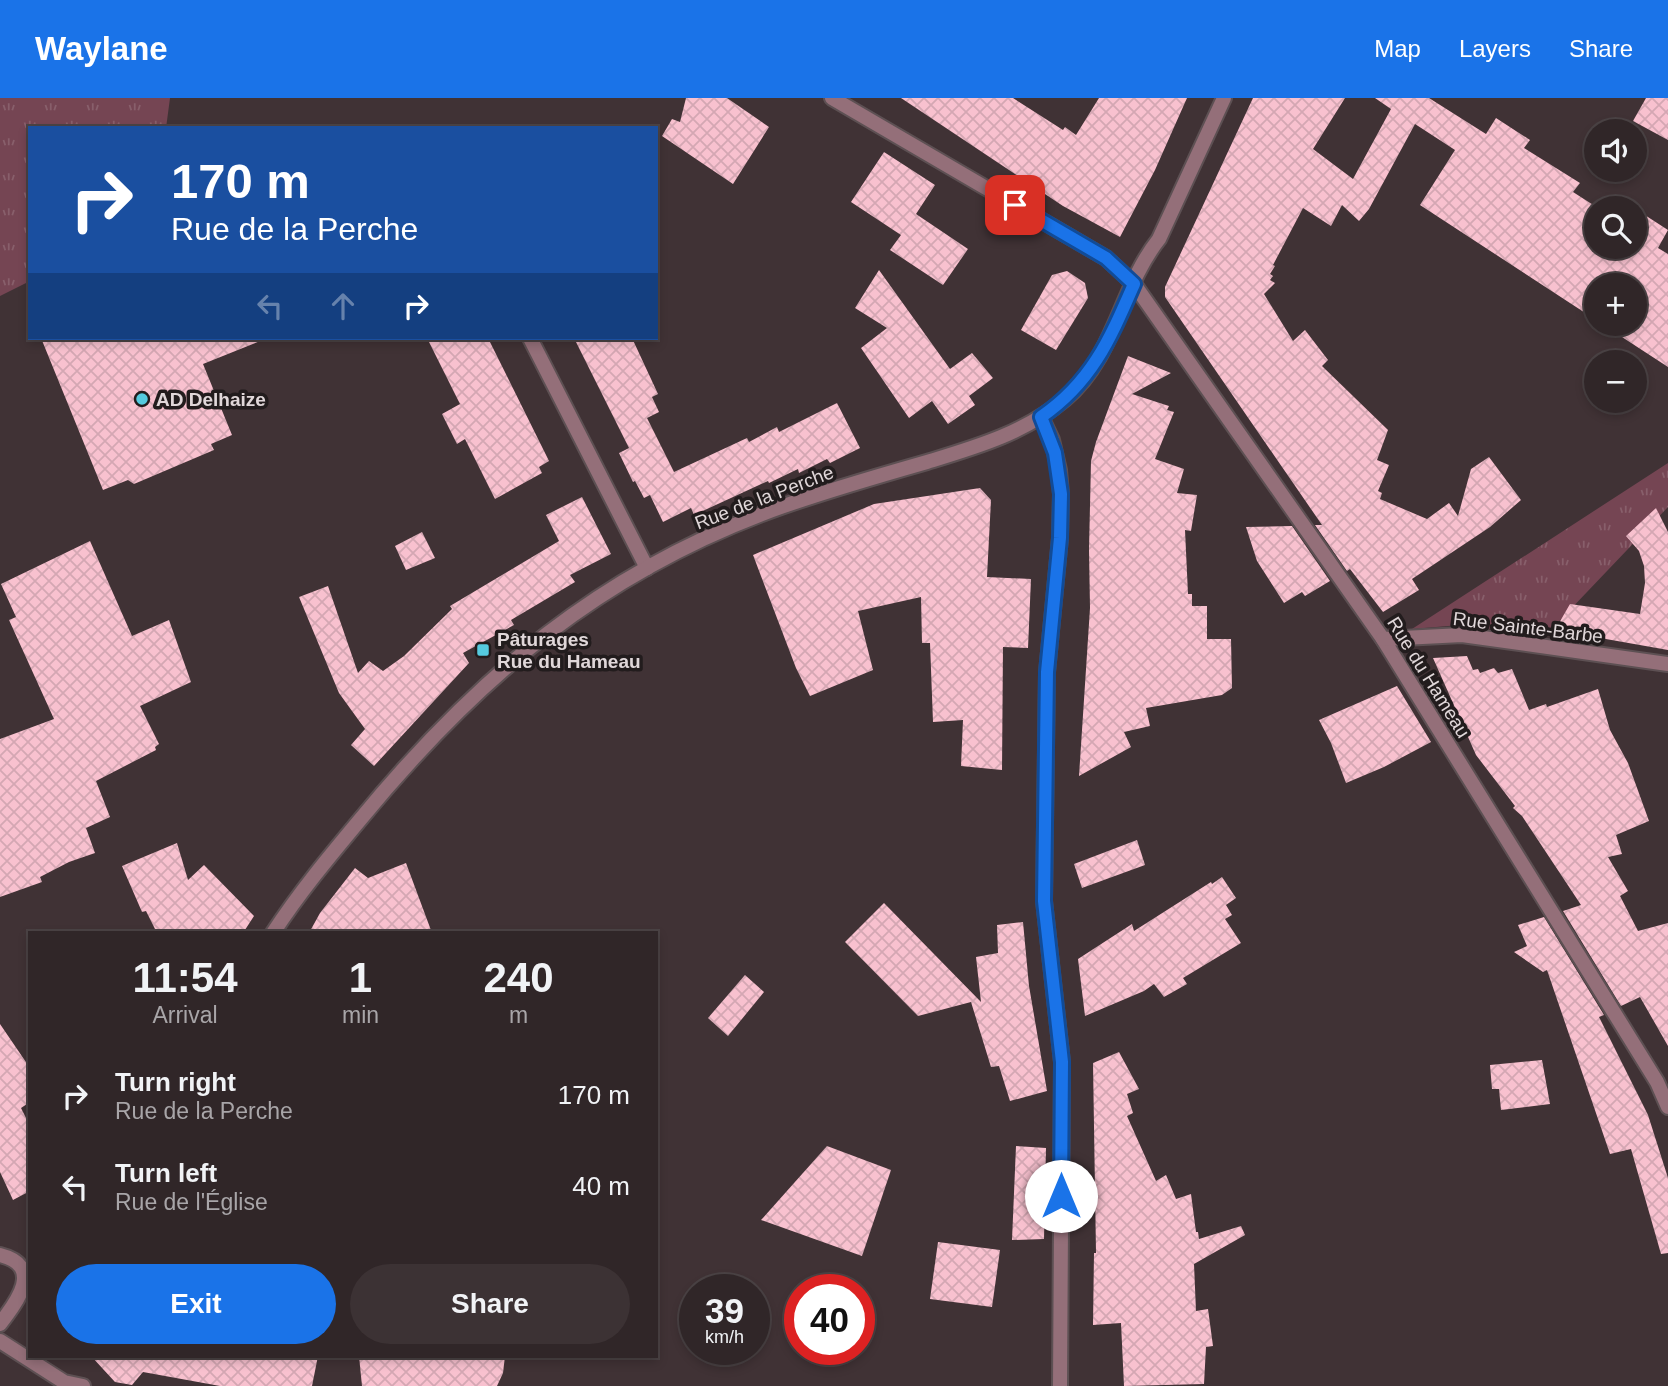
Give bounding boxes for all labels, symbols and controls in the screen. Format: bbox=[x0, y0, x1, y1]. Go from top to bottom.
text: Waylane bbox=[35, 30, 168, 67]
text: Map bbox=[1374, 35, 1421, 62]
text: Layers bbox=[1459, 35, 1531, 62]
text: Share bbox=[1569, 35, 1633, 62]
map controls bbox=[1584, 119, 1647, 413]
button: sound bbox=[1584, 119, 1647, 182]
icon: right bbox=[56, 154, 147, 245]
text: 170 m bbox=[171, 154, 310, 208]
pin bbox=[985, 175, 1045, 235]
icon: arrive bbox=[996, 186, 1034, 224]
button: search bbox=[1584, 196, 1647, 259]
text: Rue de la Perche bbox=[171, 211, 418, 247]
button: + bbox=[1584, 273, 1647, 336]
icon: left bbox=[251, 287, 289, 325]
icon: ahead bbox=[324, 287, 362, 325]
icon: right bbox=[397, 287, 435, 325]
button: − bbox=[1584, 350, 1647, 413]
place label: AD Delhaize bbox=[156, 389, 266, 410]
marker: AD Delhaize bbox=[134, 391, 150, 407]
street label: Rue de la Perche bbox=[692, 461, 836, 534]
street label: Rue Sainte-Barbe bbox=[1452, 608, 1604, 647]
street label: Rue du Hameau bbox=[1383, 613, 1474, 742]
place label: Pâturages Rue du Hameau bbox=[497, 629, 641, 672]
marker: Pâturages Rue du Hameau bbox=[475, 642, 491, 658]
text: 11:54 bbox=[132, 954, 238, 1001]
text: 1 bbox=[349, 954, 372, 1001]
text: 240 bbox=[483, 954, 554, 1001]
text: Arrival bbox=[152, 1002, 218, 1028]
text: min bbox=[342, 1002, 379, 1028]
text: m bbox=[509, 1002, 528, 1028]
text: Turn right bbox=[115, 1067, 236, 1097]
icon: right bbox=[56, 1077, 94, 1115]
text: 170 m bbox=[558, 1080, 630, 1110]
text: Rue de la Perche bbox=[115, 1098, 293, 1124]
text: Turn left bbox=[115, 1158, 217, 1188]
position arrow bbox=[1024, 1159, 1098, 1233]
icon: left bbox=[56, 1168, 94, 1206]
text: 40 m bbox=[572, 1171, 630, 1201]
text: Rue de l'Église bbox=[115, 1189, 268, 1215]
button: Exit bbox=[56, 1264, 336, 1344]
button: Share bbox=[350, 1264, 630, 1344]
speed limit sign: 40 bbox=[784, 1274, 875, 1365]
text: 39 bbox=[705, 1291, 744, 1330]
text: km/h bbox=[705, 1327, 744, 1347]

